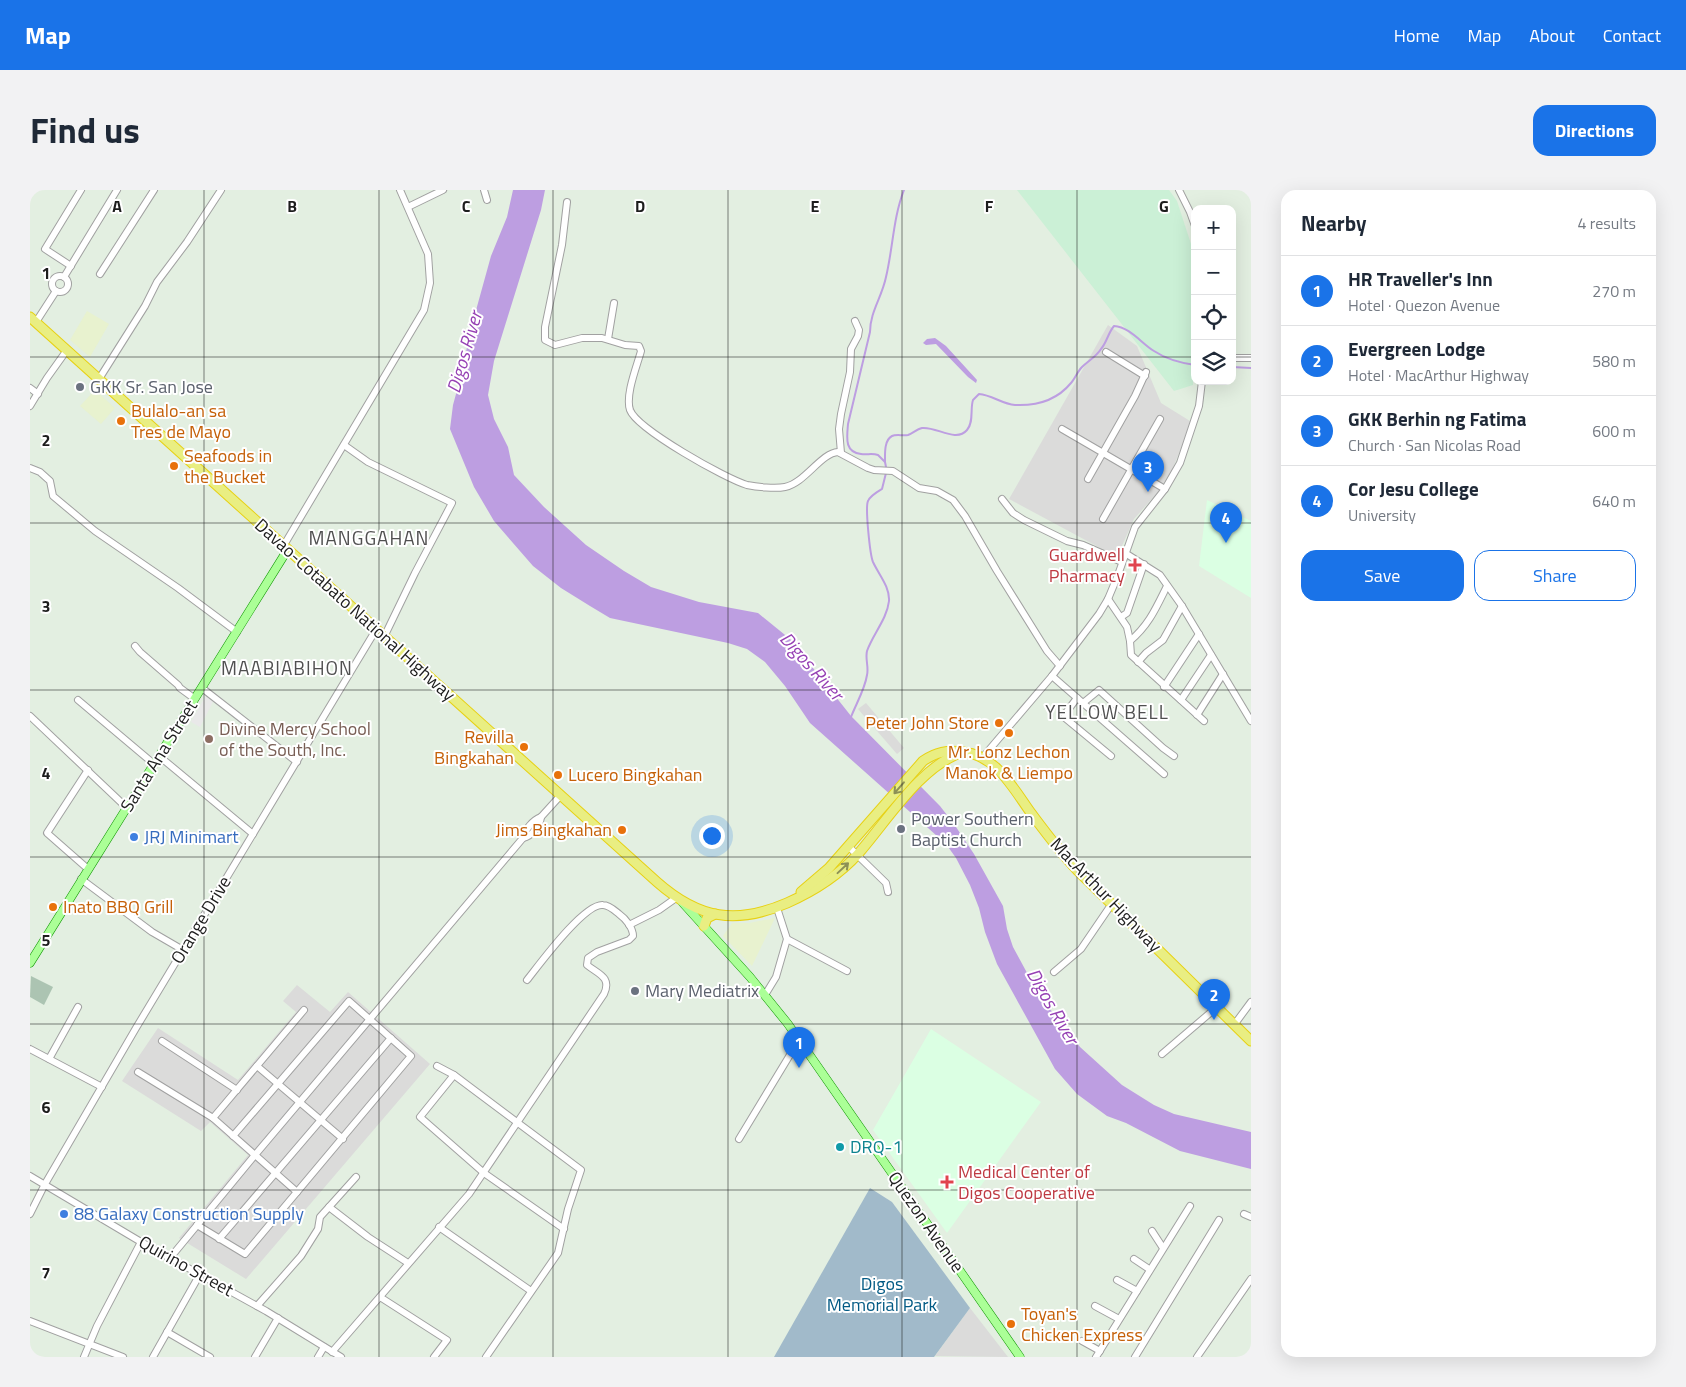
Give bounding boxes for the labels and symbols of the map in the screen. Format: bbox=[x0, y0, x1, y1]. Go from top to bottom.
text: A bbox=[112, 194, 122, 218]
text: B bbox=[287, 194, 297, 218]
text: C bbox=[462, 194, 471, 218]
text: D bbox=[635, 194, 645, 218]
text: E bbox=[811, 194, 820, 218]
text: F bbox=[985, 194, 994, 218]
text: G bbox=[1159, 194, 1169, 218]
text: 1 bbox=[42, 261, 50, 285]
water label: Digos River bbox=[438, 306, 490, 396]
place label: GKK Sr. San Jose bbox=[90, 373, 213, 400]
marker: GKK Sr. San Jose bbox=[74, 381, 86, 393]
place label: Bulalo-an sa Tres de Mayo bbox=[131, 397, 231, 445]
marker: Bulalo-an sa Tres de Mayo bbox=[115, 415, 127, 427]
text: 2 bbox=[42, 428, 50, 452]
place label: Seafoods in the Bucket bbox=[184, 442, 272, 490]
pin: 3 bbox=[1132, 451, 1164, 492]
marker: Seafoods in the Bucket bbox=[168, 460, 180, 472]
pin: 4 bbox=[1210, 502, 1242, 543]
street label: Davao-Cotabato National Highway bbox=[249, 512, 462, 708]
district label: MANGGAHAN bbox=[309, 523, 429, 552]
place label: Guardwell Pharmacy bbox=[1049, 541, 1125, 589]
marker: Guardwell Pharmacy bbox=[1129, 559, 1141, 571]
text: 3 bbox=[42, 594, 50, 618]
water label: Digos River bbox=[774, 625, 853, 708]
district label: MAABIABIHON bbox=[221, 653, 353, 682]
street label: Santa Ana Street bbox=[113, 694, 204, 817]
district label: YELLOW BELL bbox=[1045, 697, 1169, 726]
place label: Peter John Store bbox=[865, 709, 989, 736]
place label: Divine Mercy School of the South, Inc. bbox=[219, 715, 371, 763]
marker: Peter John Store bbox=[993, 717, 1005, 729]
place label: Revilla Bingkahan bbox=[434, 723, 514, 771]
marker: Mr. Lonz Lechon Manok & Liempo bbox=[1003, 727, 1015, 739]
marker: Divine Mercy School of the South, Inc. bbox=[203, 733, 215, 745]
place label: Mr. Lonz Lechon Manok & Liempo bbox=[945, 738, 1073, 786]
marker: Revilla Bingkahan bbox=[518, 741, 530, 753]
text: 4 bbox=[42, 761, 51, 785]
place label: Lucero Bingkahan bbox=[568, 761, 702, 788]
marker: Lucero Bingkahan bbox=[552, 769, 564, 781]
one-way arrow bbox=[893, 781, 904, 794]
place label: Power Southern Baptist Church bbox=[911, 805, 1034, 853]
place label: Jims Bingkahan bbox=[496, 816, 612, 843]
place label: JRJ Minimart bbox=[144, 823, 239, 850]
your location bbox=[699, 823, 725, 849]
marker: Power Southern Baptist Church bbox=[895, 823, 907, 835]
marker: Jims Bingkahan bbox=[616, 824, 628, 836]
marker: JRJ Minimart bbox=[128, 831, 140, 843]
street label: MacArthur Highway bbox=[1044, 831, 1169, 959]
one-way arrow bbox=[837, 862, 850, 874]
street label: Orange Drive bbox=[164, 871, 238, 969]
place label: Inato BBQ Grill bbox=[63, 893, 173, 920]
marker: Inato BBQ Grill bbox=[47, 901, 59, 913]
text: 5 bbox=[42, 928, 51, 952]
water label: Digos River bbox=[1020, 962, 1088, 1051]
place label: Mary Mediatrix bbox=[645, 977, 759, 1004]
pin: 2 bbox=[1198, 979, 1230, 1020]
marker: Mary Mediatrix bbox=[629, 985, 641, 997]
pin: 1 bbox=[783, 1027, 815, 1068]
text: 6 bbox=[42, 1095, 51, 1119]
place label: DRQ-1 bbox=[850, 1133, 903, 1160]
marker: DRQ-1 bbox=[834, 1141, 846, 1153]
place label: Medical Center of Digos Cooperative bbox=[958, 1158, 1095, 1206]
street label: Quezon Avenue bbox=[881, 1166, 971, 1278]
marker: Medical Center of Digos Cooperative bbox=[940, 1175, 954, 1189]
place label: 88 Galaxy Construction Supply bbox=[74, 1200, 304, 1227]
marker: 88 Galaxy Construction Supply bbox=[58, 1208, 70, 1220]
street label: Quirino Street bbox=[134, 1228, 239, 1303]
text: 7 bbox=[42, 1261, 50, 1285]
park label: Digos Memorial Park bbox=[827, 1270, 938, 1318]
place label: Toyan's Chicken Express bbox=[1021, 1300, 1143, 1348]
marker: Toyan's Chicken Express bbox=[1005, 1318, 1017, 1330]

